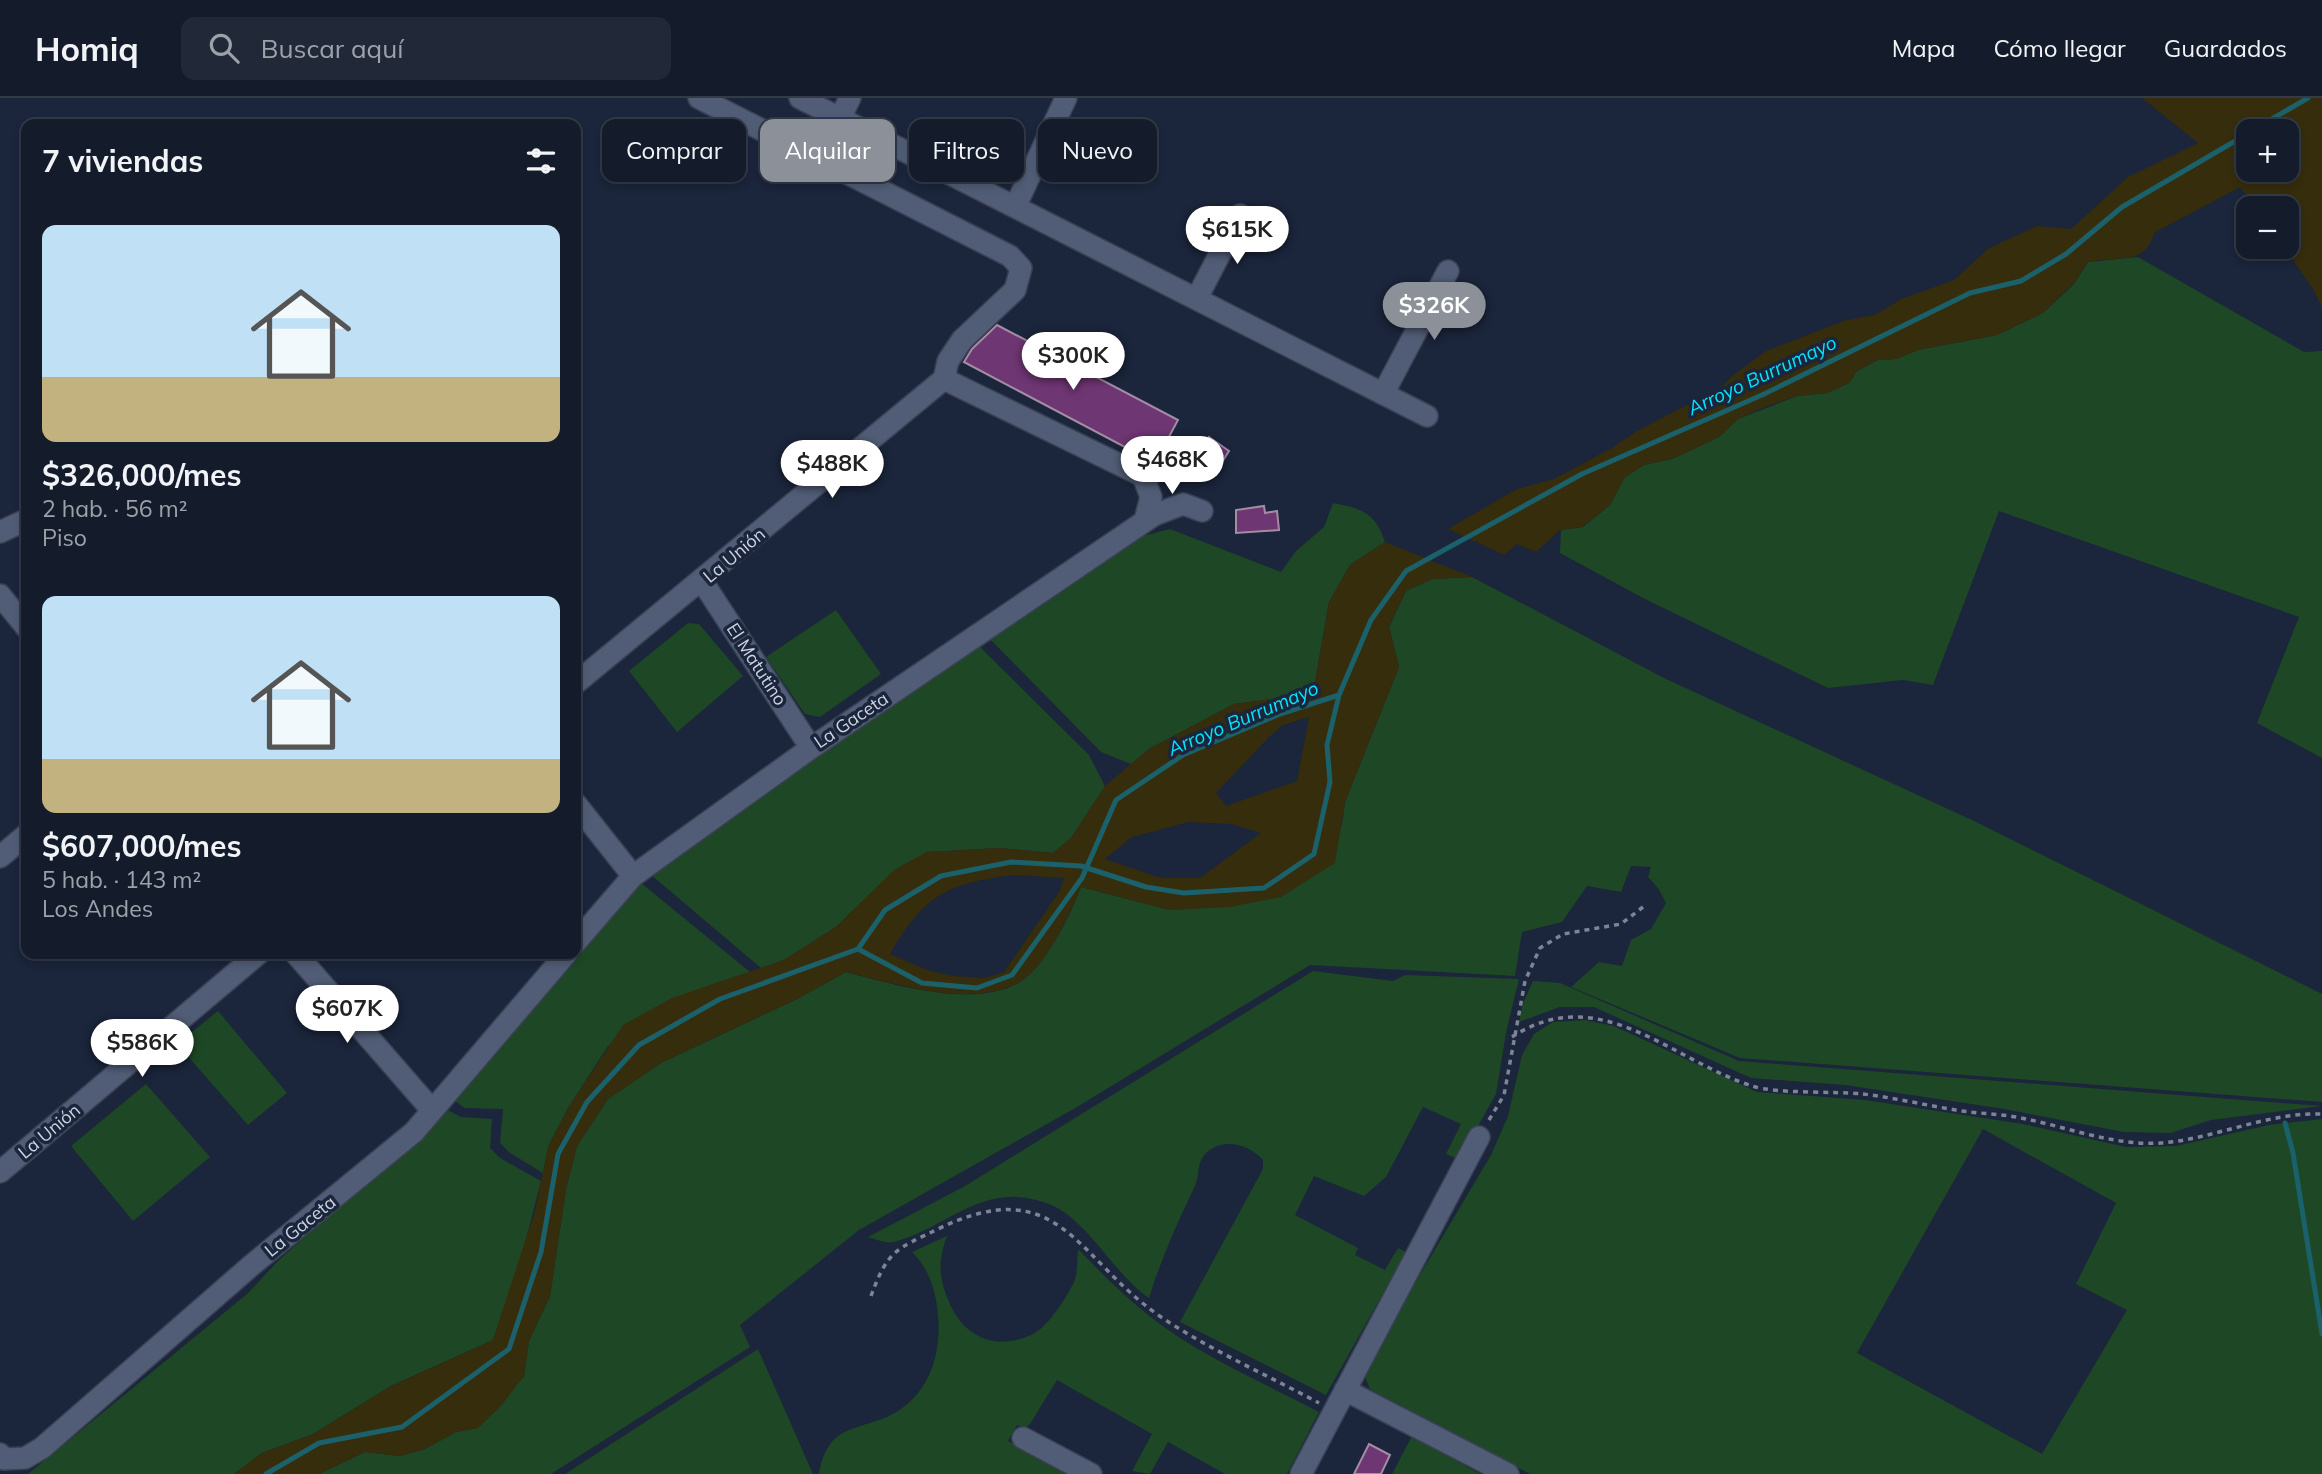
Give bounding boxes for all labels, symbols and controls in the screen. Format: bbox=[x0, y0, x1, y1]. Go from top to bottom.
search box bbox=[181, 17, 671, 80]
text: Homiq bbox=[35, 28, 139, 69]
icon: search bbox=[205, 29, 243, 67]
text: Buscar aquí bbox=[261, 32, 403, 65]
text: Mapa bbox=[1892, 33, 1955, 63]
text: Cómo llegar bbox=[1993, 33, 2126, 63]
text: Guardados bbox=[2164, 33, 2287, 63]
chip: Comprar bbox=[602, 119, 746, 182]
chip: Alquilar bbox=[760, 119, 895, 182]
chip: Filtros bbox=[909, 119, 1024, 182]
chip: Nuevo bbox=[1038, 119, 1157, 182]
map controls bbox=[2236, 119, 2299, 259]
button: + bbox=[2236, 119, 2299, 182]
text: 7 viviendas bbox=[42, 142, 203, 180]
icon: filters bbox=[522, 142, 560, 180]
button: − bbox=[2236, 196, 2299, 259]
pin: $615K bbox=[1188, 206, 1286, 266]
text: $615K bbox=[1202, 214, 1272, 243]
icon: home bbox=[238, 271, 364, 397]
pin: $326K bbox=[1385, 282, 1483, 342]
text: $326K bbox=[1399, 290, 1469, 319]
water label: Arroyo Burrumayo bbox=[1683, 330, 1840, 420]
pin: $300K bbox=[1024, 332, 1122, 392]
text: $300K bbox=[1038, 340, 1108, 369]
pin: $468K bbox=[1123, 436, 1221, 496]
pin: $488K bbox=[783, 440, 881, 500]
text: $468K bbox=[1137, 444, 1207, 473]
text: $488K bbox=[797, 448, 867, 477]
text: $326,000/mes bbox=[42, 456, 242, 494]
text: 2 hab. · 56 m² bbox=[42, 494, 187, 523]
street label: La Unión bbox=[698, 522, 770, 588]
text: Piso bbox=[42, 523, 87, 552]
street label: El Matutino bbox=[722, 618, 792, 710]
icon: home bbox=[238, 642, 364, 768]
water label: Arroyo Burrumayo bbox=[1163, 675, 1322, 761]
street label: La Gaceta bbox=[809, 687, 893, 753]
text: $607,000/mes bbox=[42, 827, 242, 865]
text: 5 hab. · 143 m² bbox=[42, 865, 201, 894]
text: Los Andes bbox=[42, 894, 153, 923]
pin: $607K bbox=[298, 986, 396, 1045]
text: $607K bbox=[312, 993, 382, 1022]
pin: $586K bbox=[93, 1020, 191, 1079]
text: $586K bbox=[107, 1027, 177, 1056]
street label: La Unión bbox=[13, 1098, 85, 1164]
street label: La Gaceta bbox=[260, 1190, 340, 1262]

